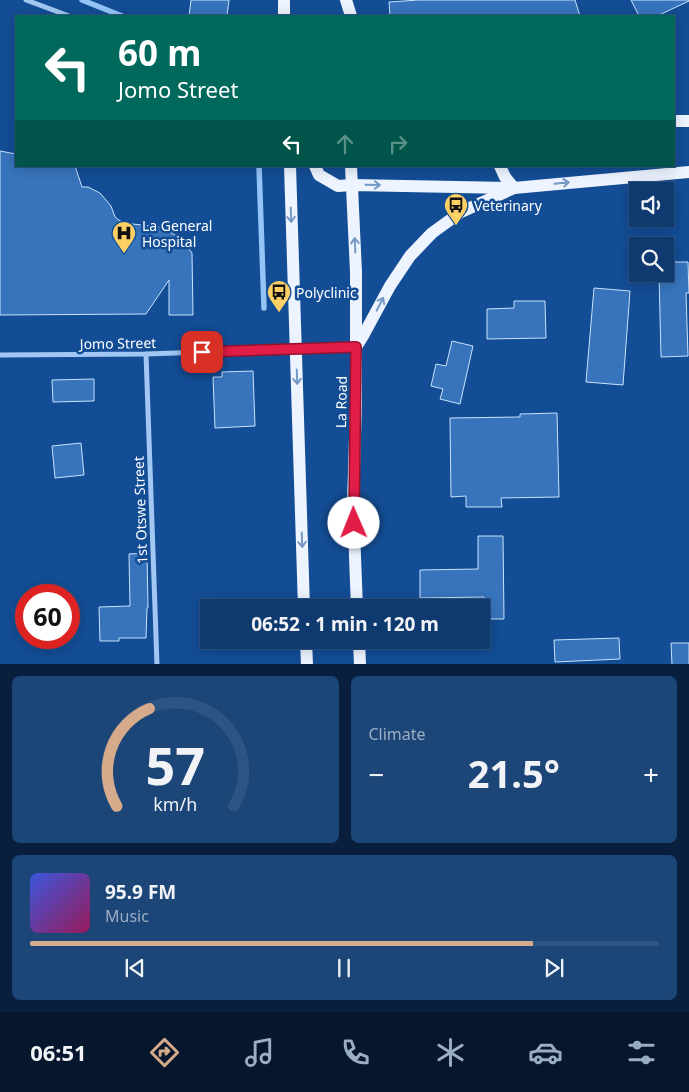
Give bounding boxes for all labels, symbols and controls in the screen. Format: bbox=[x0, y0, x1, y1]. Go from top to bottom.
text: 60 m bbox=[118, 29, 201, 76]
icon: left bbox=[35, 35, 100, 100]
text: Jomo Street bbox=[118, 74, 238, 104]
icon: left bbox=[278, 130, 306, 158]
icon: ahead bbox=[331, 130, 359, 158]
icon: right bbox=[384, 130, 412, 158]
one-way arrow bbox=[554, 178, 570, 188]
one-way arrow bbox=[364, 180, 380, 190]
map controls bbox=[629, 182, 674, 282]
button: sound bbox=[629, 182, 674, 227]
bus stop icon: Veterinary bbox=[443, 192, 469, 226]
place label: Veterinary bbox=[474, 196, 543, 215]
one-way arrow bbox=[287, 207, 296, 223]
place label: La General Hospital bbox=[142, 216, 212, 251]
hospital icon: La General Hospital bbox=[111, 220, 137, 254]
button: search bbox=[629, 237, 674, 282]
one-way arrow bbox=[350, 238, 359, 254]
bus stop icon: Polyclinic bbox=[266, 279, 292, 313]
place label: Polyclinic bbox=[296, 283, 357, 302]
one-way arrow bbox=[375, 297, 385, 312]
pin bbox=[181, 331, 223, 373]
street label: Jomo Street bbox=[78, 333, 156, 353]
icon: arrive bbox=[188, 338, 216, 366]
one-way arrow bbox=[292, 369, 301, 385]
street label: La Road bbox=[331, 376, 351, 428]
street label: 1st Otswe Street bbox=[129, 456, 151, 564]
position arrow bbox=[327, 496, 379, 548]
one-way arrow bbox=[297, 532, 307, 548]
speed limit sign: 60 bbox=[15, 584, 80, 649]
text: 06:52 · 1 min · 120 m bbox=[251, 611, 439, 637]
text: Climate bbox=[369, 723, 426, 745]
text: 57 bbox=[146, 729, 205, 800]
text: 21.5° bbox=[468, 747, 560, 799]
text: − bbox=[369, 755, 385, 793]
text: + bbox=[643, 755, 659, 793]
text: km/h bbox=[153, 792, 197, 816]
text: 95.9 FM bbox=[105, 879, 176, 905]
text: Music bbox=[105, 905, 149, 927]
icon: previous bbox=[121, 954, 149, 982]
icon: pause bbox=[330, 954, 358, 982]
icon: next bbox=[540, 954, 568, 982]
icon: directions bbox=[147, 1035, 182, 1070]
icon: music bbox=[242, 1035, 277, 1070]
icon: phone bbox=[338, 1035, 373, 1070]
icon: climate bbox=[433, 1035, 468, 1070]
icon: car bbox=[528, 1035, 563, 1070]
icon: filters bbox=[624, 1035, 659, 1070]
text: 06:51 bbox=[30, 1037, 87, 1067]

